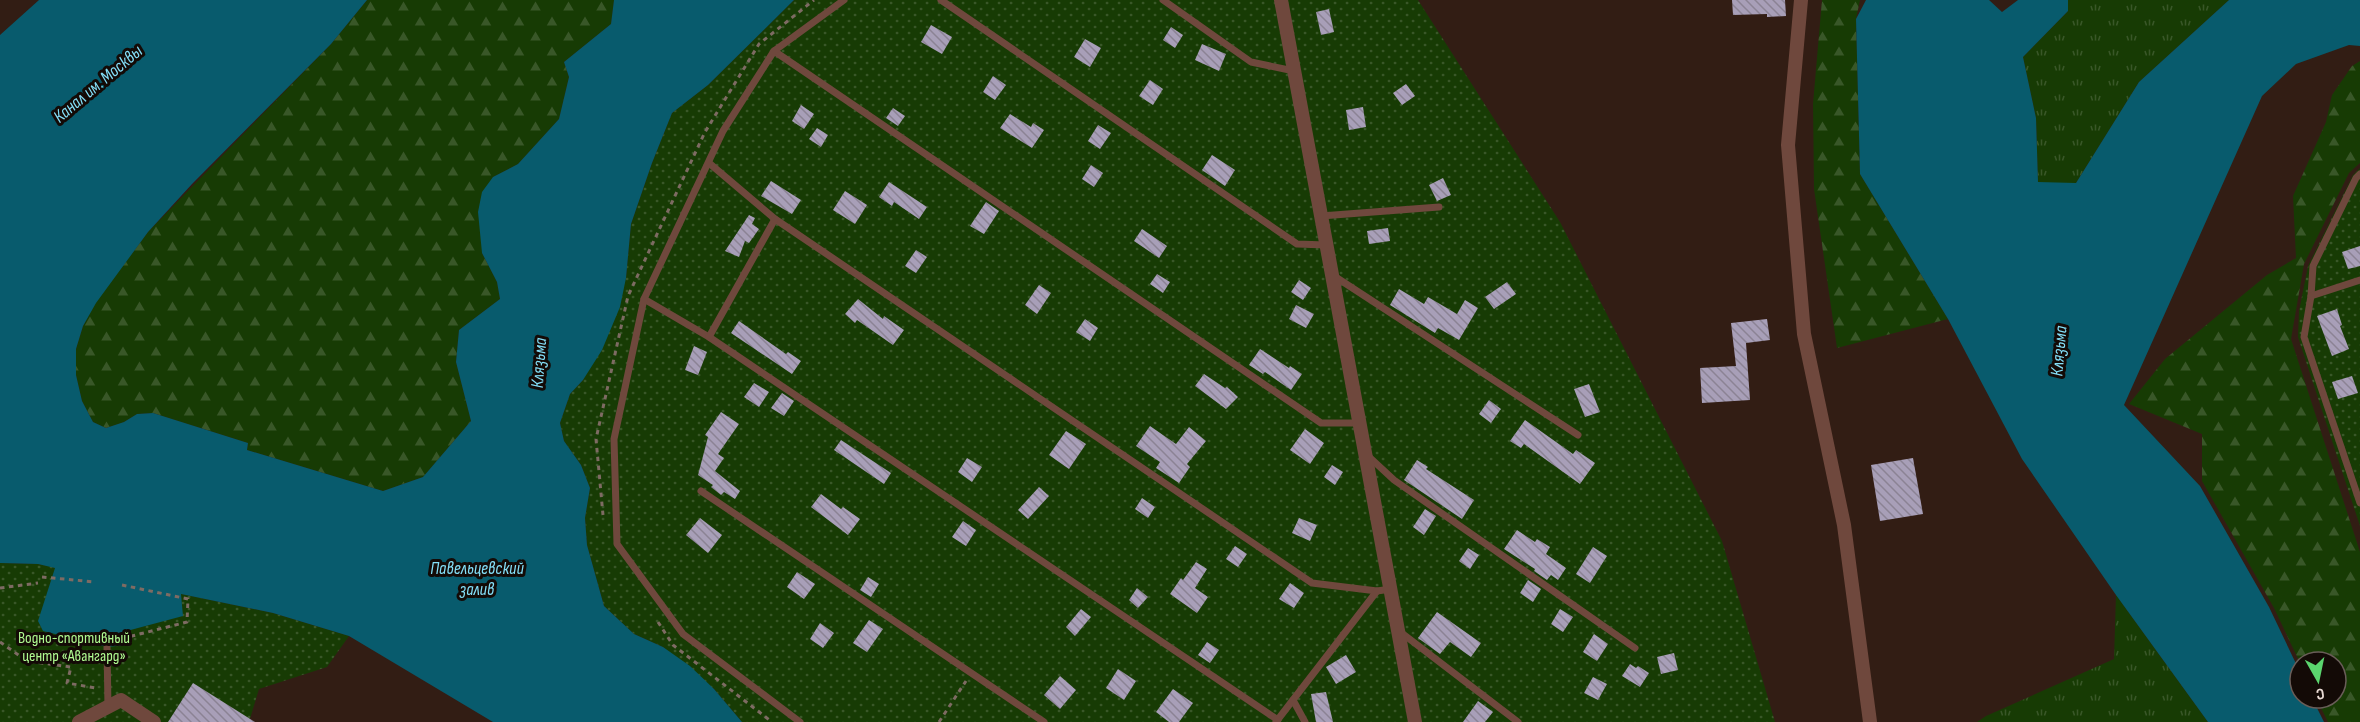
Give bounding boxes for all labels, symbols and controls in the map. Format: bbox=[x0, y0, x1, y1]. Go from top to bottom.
water label: Канал им. Москвы bbox=[49, 41, 147, 127]
water label: Клязьма bbox=[2046, 324, 2072, 377]
water label: Клязьма bbox=[527, 336, 551, 389]
water label: Павельцевский залив bbox=[430, 558, 524, 600]
park label: Водно-спортивный центр «Авангард» bbox=[18, 629, 130, 666]
north arrow bbox=[2288, 650, 2348, 710]
text: С bbox=[2315, 683, 2326, 703]

